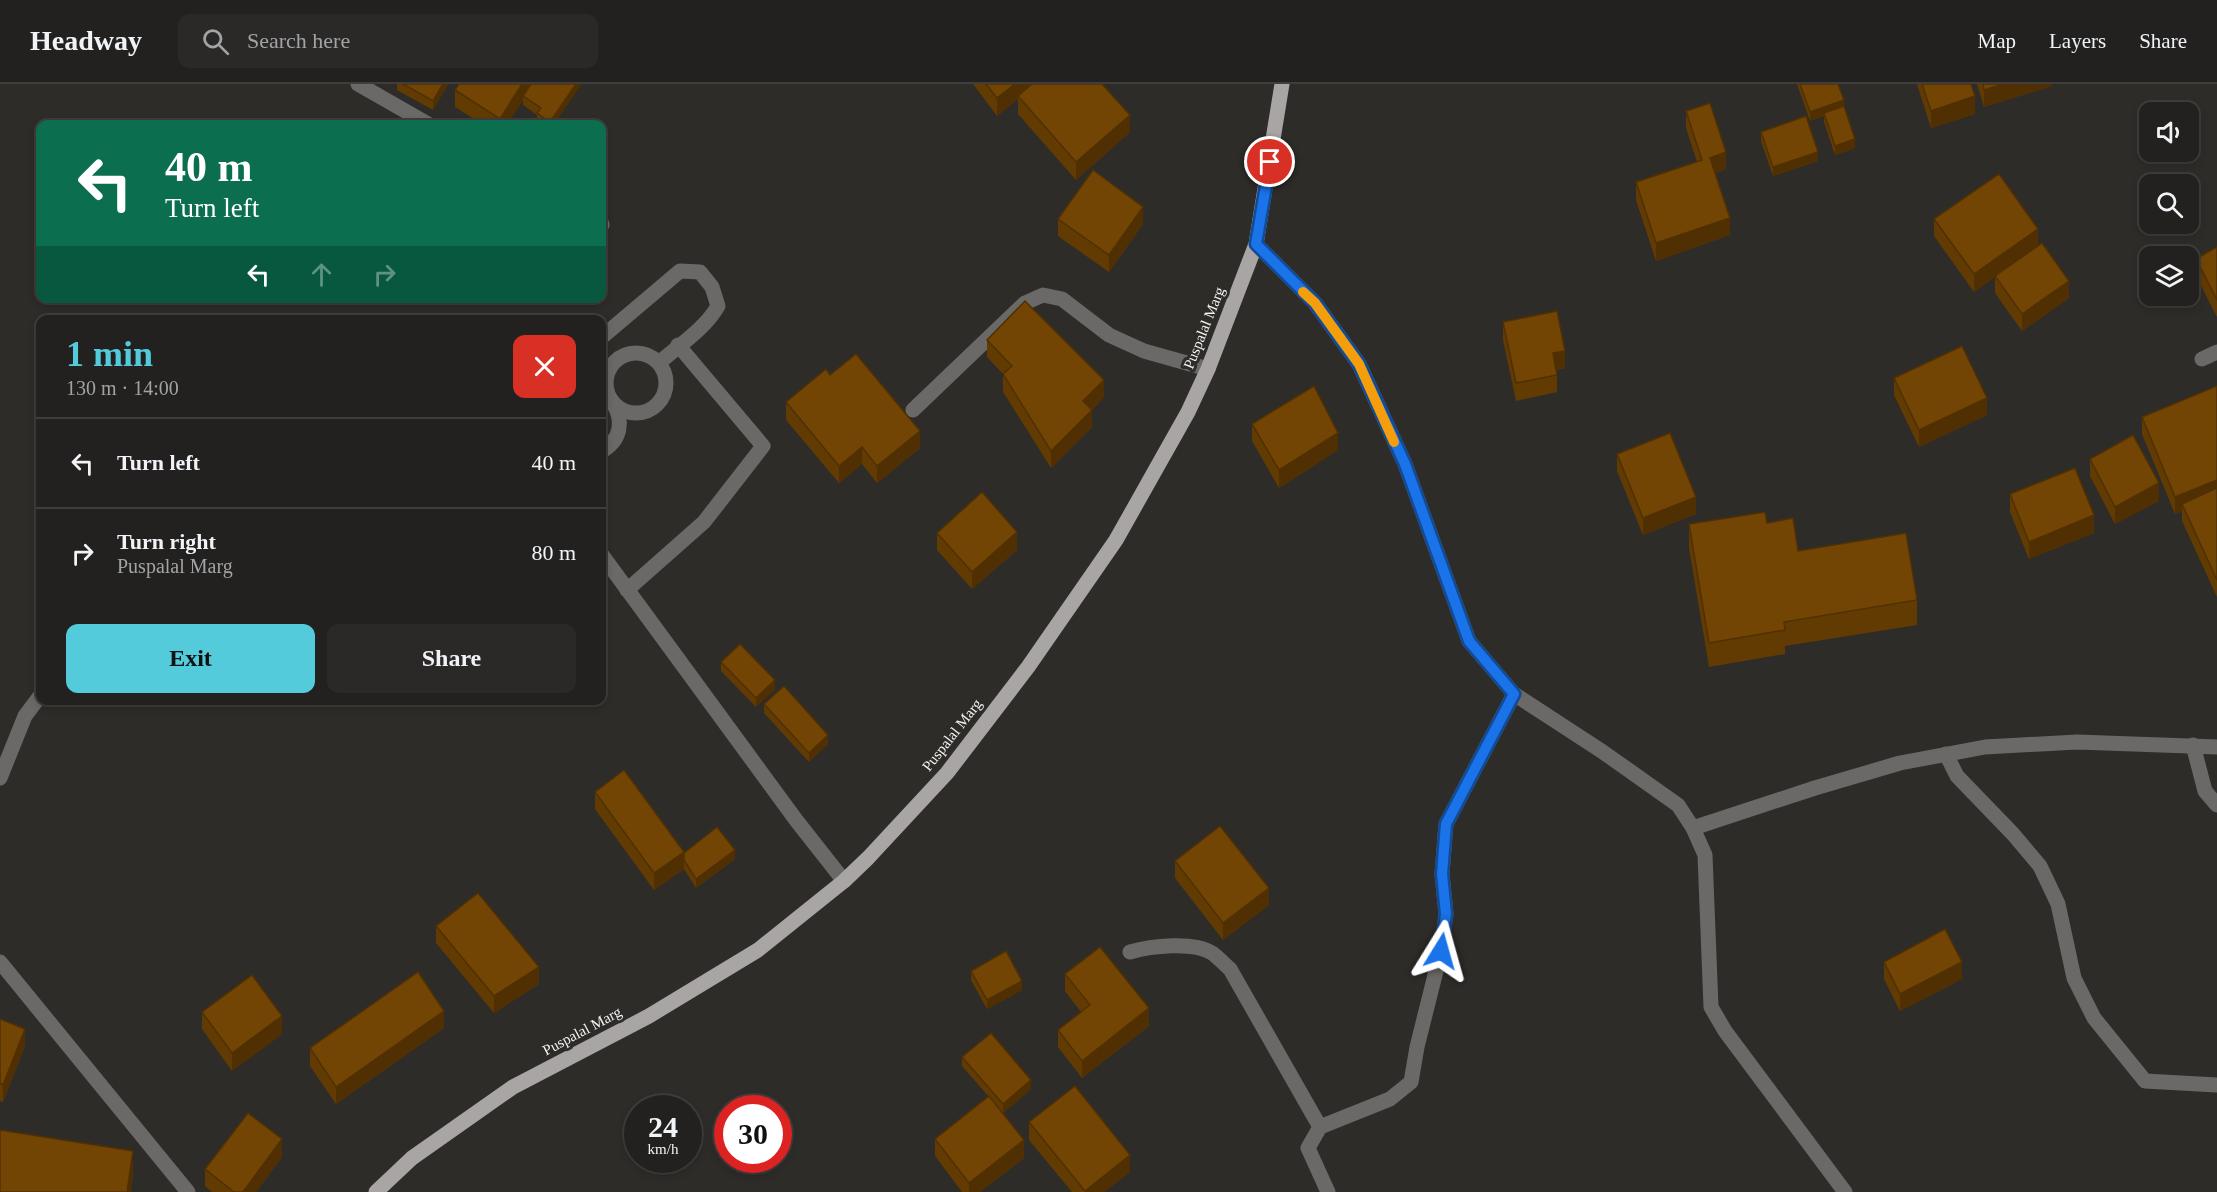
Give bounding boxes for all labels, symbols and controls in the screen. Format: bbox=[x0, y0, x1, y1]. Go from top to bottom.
search box bbox=[178, 14, 598, 68]
text: Headway bbox=[30, 25, 142, 56]
icon: search bbox=[199, 25, 232, 58]
text: Search here bbox=[247, 28, 350, 53]
text: Map bbox=[1978, 29, 2016, 53]
text: Layers bbox=[2049, 29, 2106, 53]
text: Share bbox=[2139, 29, 2187, 53]
map controls bbox=[2139, 102, 2199, 306]
button: sound bbox=[2139, 102, 2199, 162]
pin bbox=[1244, 136, 1295, 187]
icon: left bbox=[66, 144, 144, 222]
text: 40 m bbox=[165, 144, 253, 190]
icon: arrive bbox=[1253, 145, 1286, 178]
button: search bbox=[2139, 174, 2199, 234]
text: Turn left bbox=[165, 193, 259, 223]
button: layers bbox=[2139, 246, 2199, 306]
icon: left bbox=[242, 258, 275, 291]
icon: ahead bbox=[305, 258, 338, 291]
icon: right bbox=[368, 258, 401, 291]
street label: Puspalal Marg bbox=[1180, 284, 1228, 371]
text: 1 min bbox=[66, 334, 153, 374]
button: close bbox=[513, 335, 576, 398]
text: 130 m · 14:00 bbox=[66, 377, 179, 399]
icon: left bbox=[66, 447, 99, 480]
text: Turn left bbox=[117, 450, 200, 475]
text: 40 m bbox=[531, 450, 576, 475]
text: Turn right bbox=[117, 529, 216, 554]
icon: right bbox=[66, 537, 99, 570]
text: 80 m bbox=[531, 540, 576, 565]
text: Puspalal Marg bbox=[117, 555, 233, 577]
button: Exit bbox=[66, 624, 315, 693]
button: Share bbox=[327, 624, 576, 693]
street label: Puspalal Marg bbox=[919, 695, 985, 774]
position arrow bbox=[1409, 919, 1473, 983]
street label: Puspalal Marg bbox=[540, 1003, 625, 1058]
speed limit sign: 30 bbox=[714, 1095, 792, 1173]
text: 24 bbox=[648, 1110, 678, 1143]
text: km/h bbox=[648, 1141, 678, 1157]

